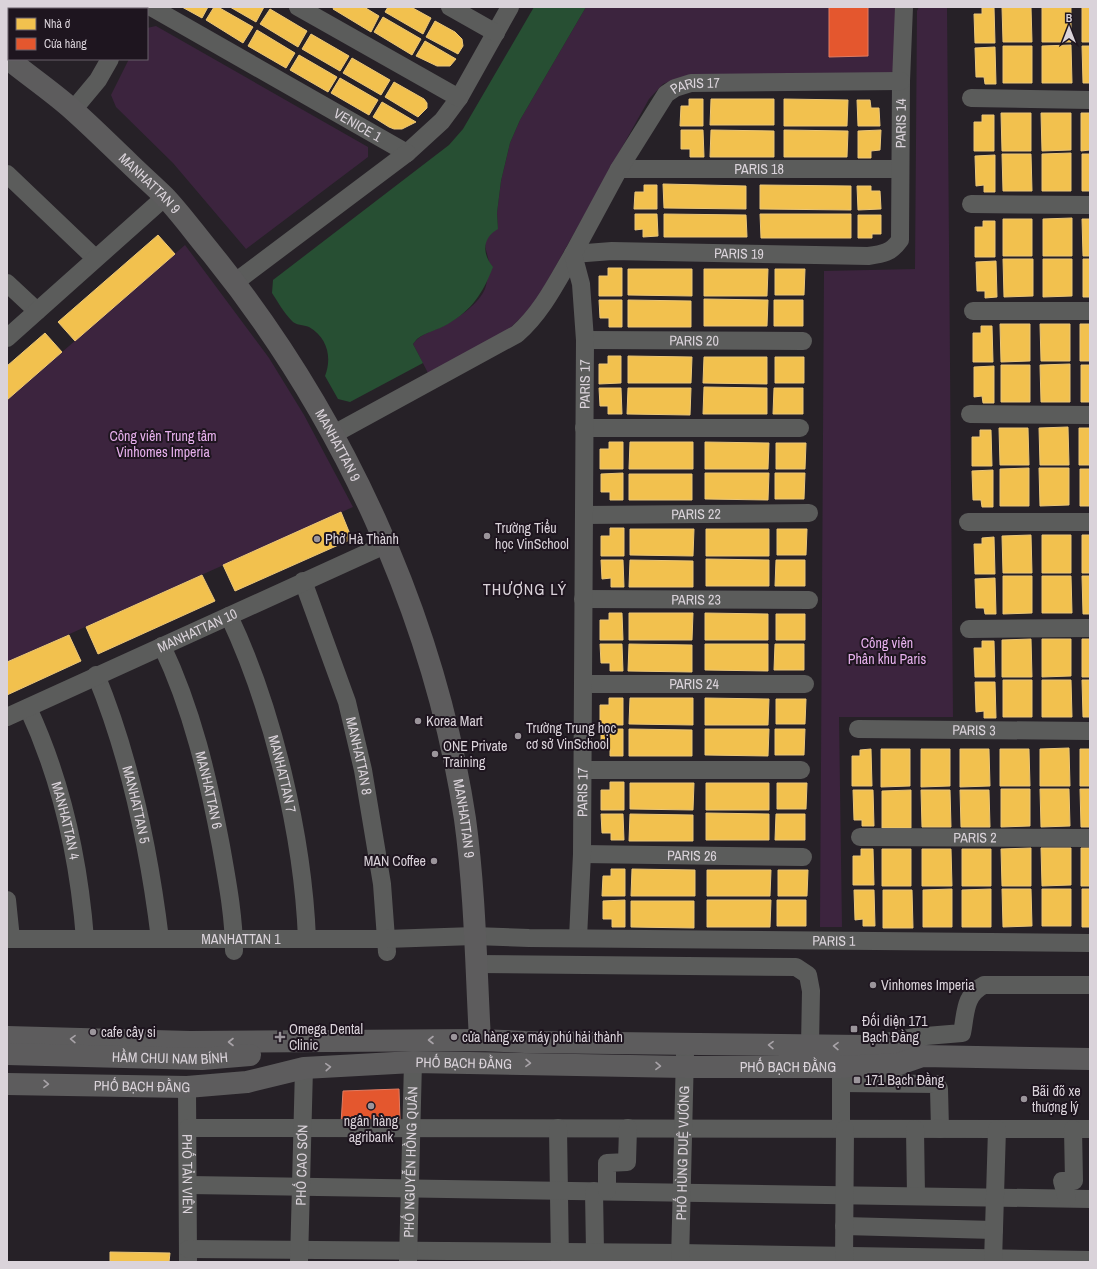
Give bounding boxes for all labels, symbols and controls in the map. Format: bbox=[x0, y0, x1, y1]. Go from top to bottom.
legend bbox=[8, 8, 148, 60]
north arrow bbox=[1049, 8, 1089, 48]
text: B bbox=[1066, 11, 1073, 25]
text: Nhà ở bbox=[44, 16, 71, 32]
text: Cửa hàng bbox=[44, 36, 87, 52]
street label: PARIS 17 bbox=[667, 74, 720, 98]
street label: PARIS 14 bbox=[892, 98, 910, 148]
street label: VENICE 1 bbox=[331, 104, 385, 146]
street label: MANHATTAN 9 bbox=[115, 149, 184, 217]
street label: PARIS 18 bbox=[734, 160, 784, 178]
street label: PARIS 19 bbox=[714, 244, 764, 263]
street label: PARIS 20 bbox=[669, 331, 719, 350]
street label: PARIS 17 bbox=[576, 359, 594, 409]
street label: MANHATTAN 9 bbox=[311, 406, 365, 484]
park label: Công viên Trung tâm Vinhomes Imperia bbox=[109, 427, 217, 461]
street label: PARIS 22 bbox=[671, 505, 721, 523]
place label: Trường Tiểu học VinSchool bbox=[495, 519, 569, 553]
place label: Phở Hà Thành bbox=[325, 530, 399, 548]
marker: Trường Tiểu học VinSchool bbox=[482, 531, 492, 541]
marker: Phở Hà Thành bbox=[312, 534, 322, 544]
district label: THƯỢNG LÝ bbox=[483, 578, 567, 600]
street label: PARIS 23 bbox=[671, 590, 721, 609]
street label: MANHATTAN 10 bbox=[154, 604, 240, 656]
park label: Công viên Phân khu Paris bbox=[848, 634, 927, 668]
street label: PARIS 24 bbox=[669, 675, 719, 693]
place label: Korea Mart bbox=[426, 712, 483, 730]
street label: MANHATTAN 8 bbox=[342, 715, 376, 796]
marker: Korea Mart bbox=[413, 716, 423, 726]
place label: Trường Trung học cơ sở VinSchool bbox=[526, 719, 616, 753]
street label: PARIS 3 bbox=[952, 721, 996, 739]
marker: Trường Trung học cơ sở VinSchool bbox=[513, 731, 523, 741]
street label: MANHATTAN 7 bbox=[264, 733, 300, 814]
place label: ONE Private Training bbox=[443, 737, 507, 771]
street label: MANHATTAN 6 bbox=[191, 749, 227, 831]
marker: ONE Private Training bbox=[430, 749, 440, 759]
street label: MANHATTAN 5 bbox=[118, 764, 154, 845]
street label: PARIS 17 bbox=[573, 767, 592, 817]
street label: MANHATTAN 9 bbox=[449, 778, 478, 859]
street label: MANHATTAN 4 bbox=[47, 780, 84, 862]
street label: PARIS 2 bbox=[953, 828, 997, 847]
street label: PARIS 26 bbox=[667, 846, 717, 865]
place label: MAN Coffee bbox=[364, 852, 426, 870]
marker: MAN Coffee bbox=[429, 856, 439, 866]
street label: MANHATTAN 1 bbox=[201, 930, 281, 948]
street label: PARIS 1 bbox=[812, 932, 856, 950]
place label: Vinhomes Imperia bbox=[881, 976, 975, 994]
marker: Vinhomes Imperia bbox=[868, 980, 878, 990]
place label: Đối diện 171 Bạch Đằng bbox=[862, 1012, 928, 1046]
place label: Omega Dental Clinic bbox=[289, 1020, 363, 1054]
place label: cafe cây si bbox=[101, 1023, 156, 1041]
marker: Đối diện 171 Bạch Đằng bbox=[849, 1024, 859, 1034]
marker: cafe cây si bbox=[88, 1027, 98, 1037]
place label: cửa hàng xe máy phú hải thành bbox=[462, 1028, 623, 1046]
marker: Omega Dental Clinic bbox=[274, 1031, 286, 1043]
marker: cửa hàng xe máy phú hải thành bbox=[449, 1032, 459, 1042]
one-way arrow bbox=[70, 1035, 76, 1043]
one-way arrow bbox=[428, 1036, 434, 1044]
one-way arrow bbox=[228, 1038, 234, 1046]
one-way arrow bbox=[768, 1041, 774, 1049]
one-way arrow bbox=[833, 1042, 839, 1050]
street label: HẦM CHUI NAM BÍNH bbox=[112, 1047, 229, 1068]
street label: PHỐ BẠCH ĐẰNG bbox=[416, 1052, 512, 1073]
street label: PHỐ BẠCH ĐẰNG bbox=[740, 1057, 836, 1076]
one-way arrow bbox=[525, 1059, 531, 1067]
one-way arrow bbox=[655, 1062, 661, 1071]
one-way arrow bbox=[325, 1063, 331, 1071]
place label: 171 Bạch Đằng bbox=[865, 1071, 945, 1089]
marker: 171 Bạch Đằng bbox=[852, 1075, 862, 1085]
street label: PHỐ BẠCH ĐẰNG bbox=[94, 1076, 190, 1096]
one-way arrow bbox=[43, 1080, 49, 1088]
place label: Bãi đõ xe thượng lý bbox=[1032, 1082, 1081, 1116]
street label: PHỐ HÙNG DUỆ VƯƠNG bbox=[671, 1085, 693, 1221]
street label: PHỐ NGUYỄN HỒNG QUÂN bbox=[399, 1086, 421, 1238]
marker: Bãi đõ xe thượng lý bbox=[1019, 1094, 1029, 1104]
marker: ngân hàng agribank bbox=[366, 1101, 376, 1111]
place label: ngân hàng agribank bbox=[344, 1112, 399, 1146]
street label: PHỐ CAO SƠN bbox=[291, 1124, 312, 1206]
street label: PHỐ TẢN VIÊN bbox=[178, 1134, 197, 1214]

